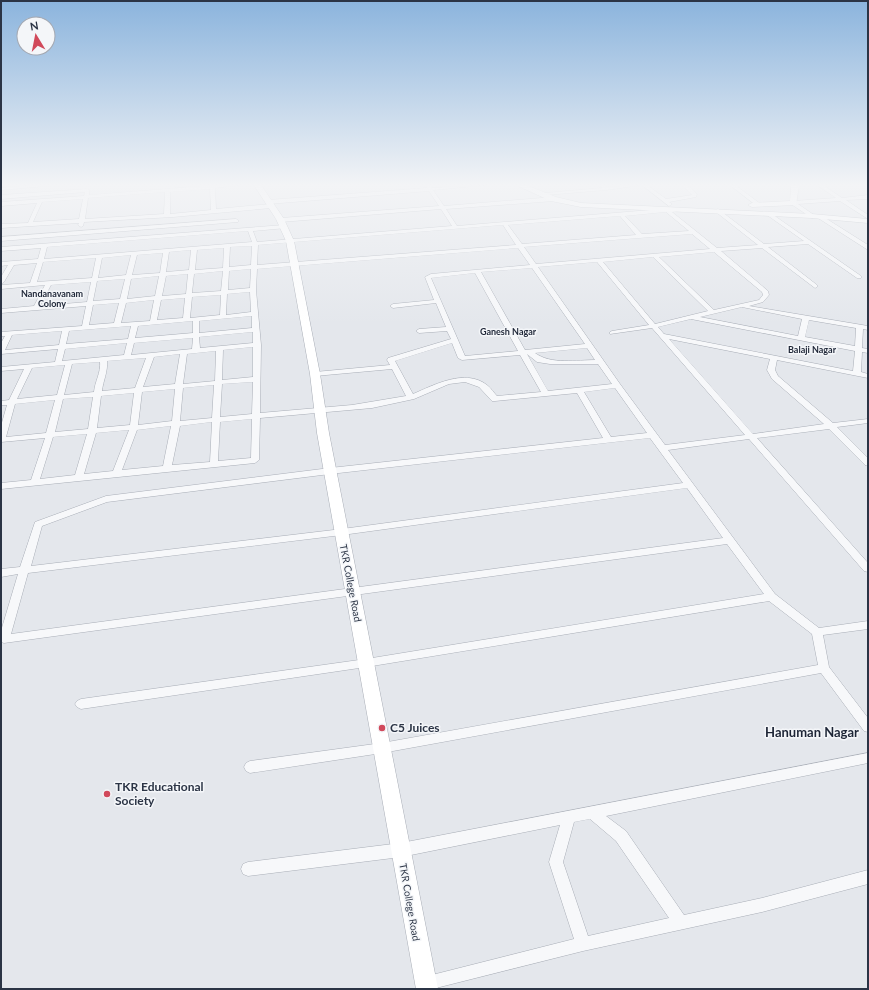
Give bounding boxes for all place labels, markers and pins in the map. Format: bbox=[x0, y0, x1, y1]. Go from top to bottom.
place label: C5 Juices bbox=[390, 720, 440, 735]
marker: C5 Juices bbox=[377, 723, 387, 733]
place label: TKR Educational Society bbox=[115, 779, 204, 808]
marker: TKR Educational Society bbox=[102, 789, 112, 799]

